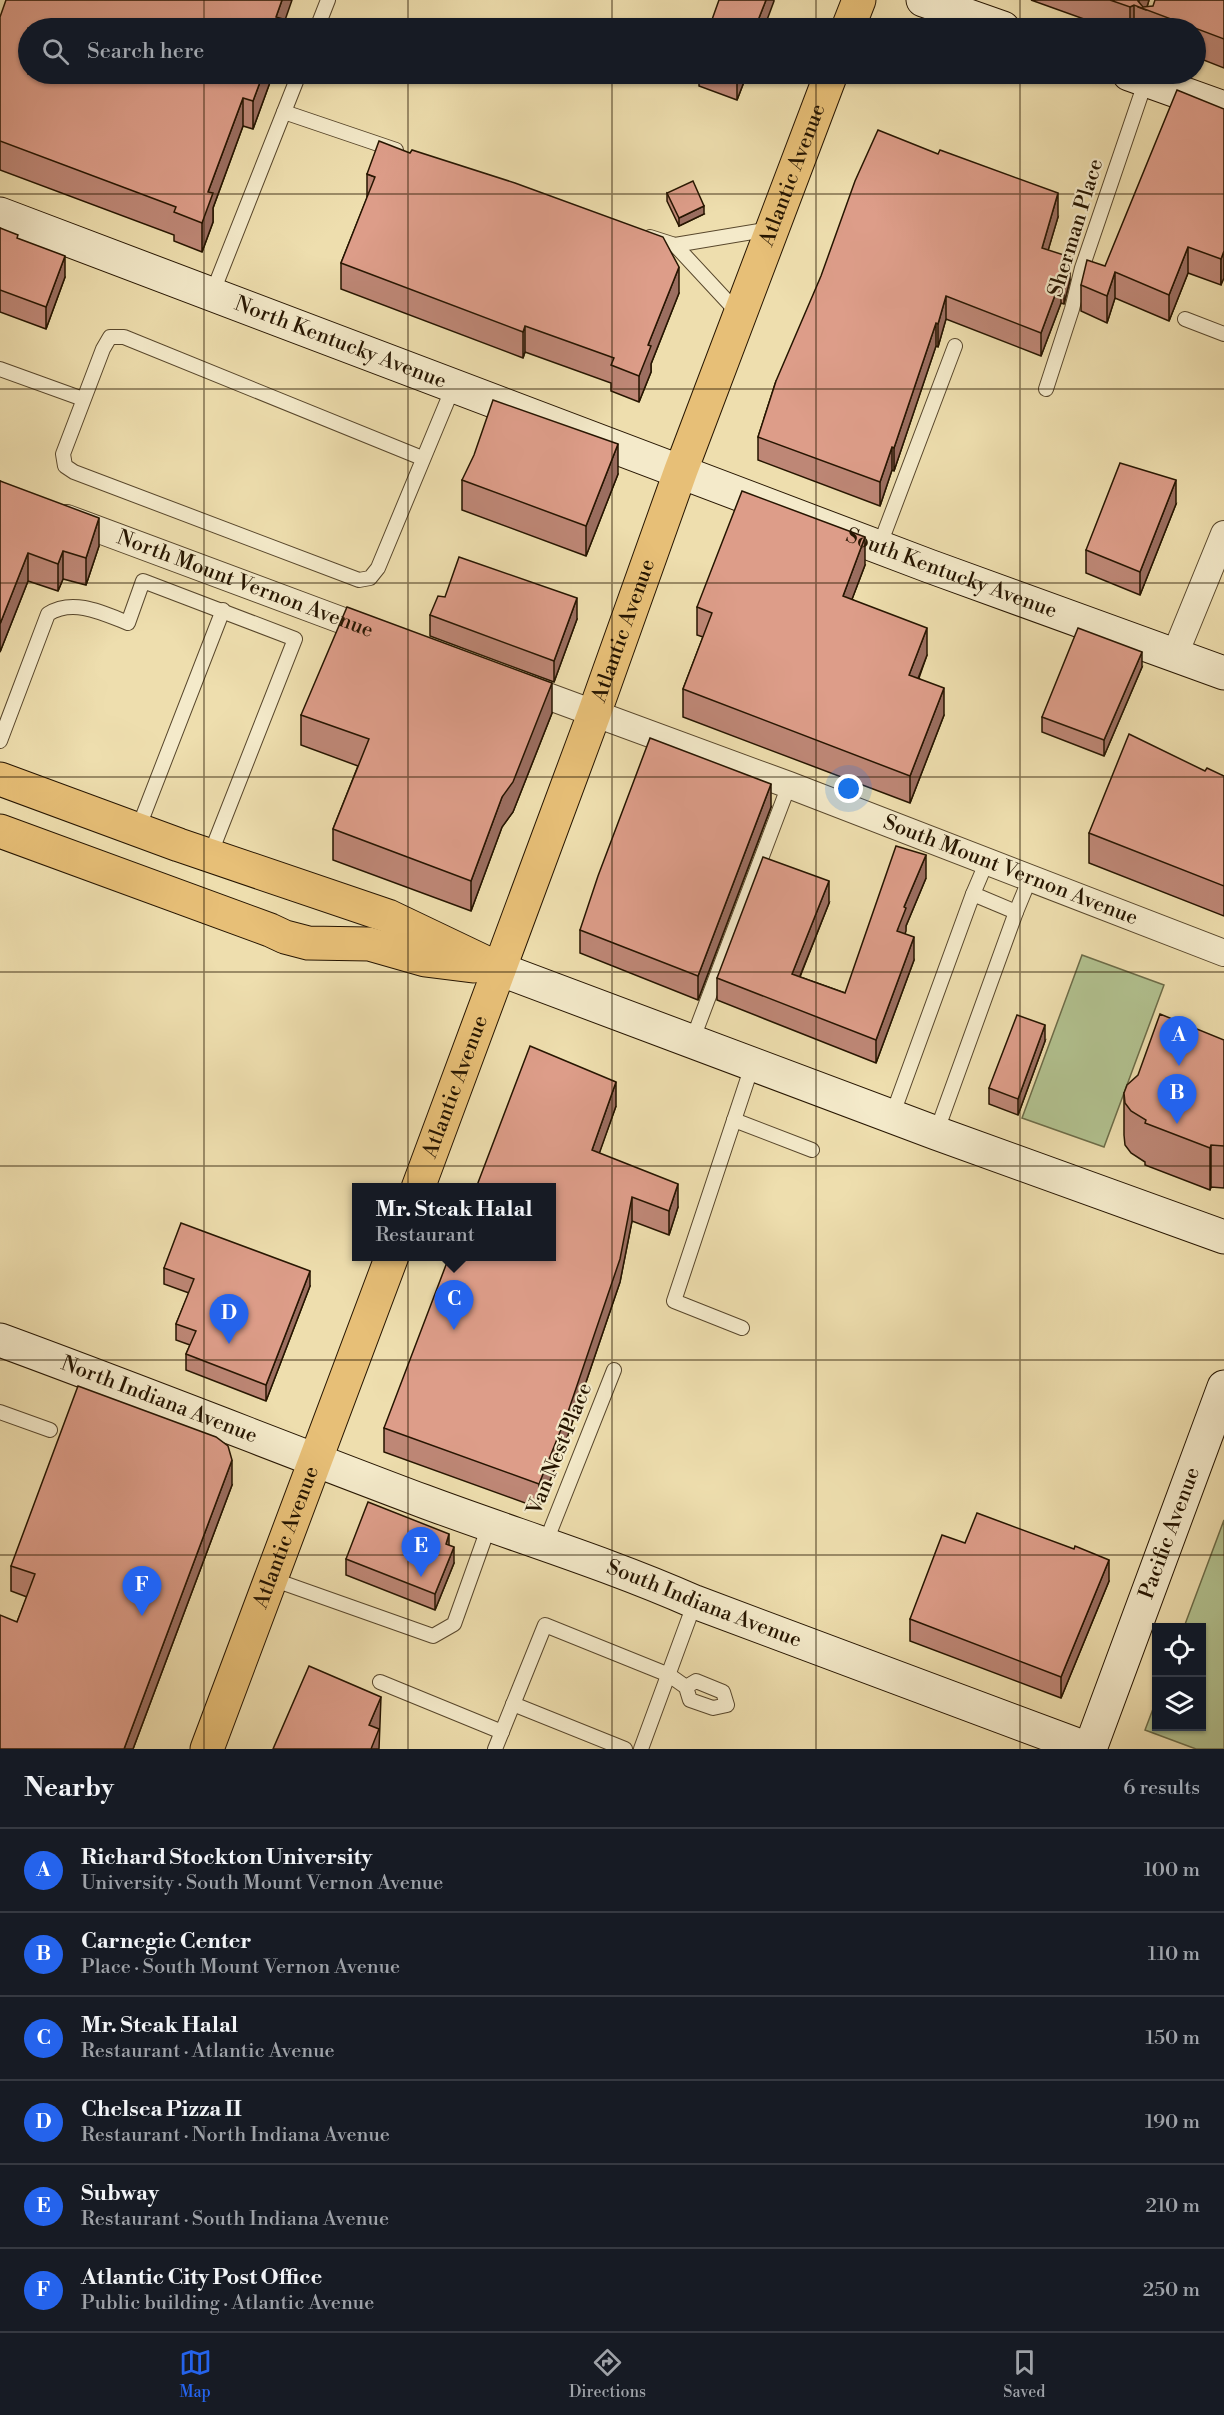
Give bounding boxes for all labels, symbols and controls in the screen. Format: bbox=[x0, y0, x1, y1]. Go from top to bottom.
search box bbox=[18, 18, 1206, 84]
icon: search bbox=[39, 35, 72, 68]
text: Search here bbox=[87, 38, 204, 65]
street label: Atlantic Avenue bbox=[754, 100, 831, 251]
street label: Sherman Place bbox=[1043, 156, 1109, 300]
street label: North Kentucky Avenue bbox=[231, 291, 450, 395]
street label: South Kentucky Avenue bbox=[842, 523, 1061, 624]
street label: North Mount Vernon Avenue bbox=[113, 525, 377, 644]
street label: Atlantic Avenue bbox=[586, 556, 661, 707]
your location bbox=[834, 774, 863, 803]
street label: South Mount Vernon Avenue bbox=[879, 810, 1141, 931]
street label: Atlantic Avenue bbox=[417, 1012, 494, 1163]
pin: A bbox=[1160, 1016, 1198, 1066]
pin: B bbox=[1158, 1074, 1196, 1124]
popup bbox=[352, 1183, 556, 1261]
text: Mr. Steak Halal bbox=[375, 1196, 533, 1223]
text: Restaurant bbox=[375, 1223, 475, 1248]
pin: C bbox=[434, 1280, 474, 1330]
pin: D bbox=[210, 1294, 248, 1344]
street label: North Indiana Avenue bbox=[57, 1351, 261, 1449]
street label: Van Nest Place bbox=[521, 1379, 598, 1520]
street label: Atlantic Avenue bbox=[248, 1463, 325, 1613]
street label: Pacific Avenue bbox=[1134, 1464, 1206, 1603]
pin: E bbox=[402, 1528, 440, 1577]
street label: South Indiana Avenue bbox=[603, 1555, 805, 1654]
pin: F bbox=[122, 1566, 162, 1616]
map controls bbox=[1152, 1623, 1206, 1731]
button: locate bbox=[1152, 1623, 1206, 1677]
button: layers bbox=[1152, 1677, 1206, 1731]
text: Nearby bbox=[24, 1772, 114, 1804]
text: 6 results bbox=[1123, 1776, 1200, 1801]
text: Richard Stockton University bbox=[81, 1844, 372, 1871]
text: A bbox=[36, 1858, 51, 1883]
text: 100 m bbox=[1144, 1858, 1200, 1883]
text: University · South Mount Vernon Avenue bbox=[81, 1871, 443, 1896]
text: Carnegie Center bbox=[81, 1928, 251, 1955]
text: B bbox=[36, 1942, 51, 1967]
text: 110 m bbox=[1148, 1942, 1200, 1967]
text: Place · South Mount Vernon Avenue bbox=[81, 1955, 400, 1980]
text: Mr. Steak Halal bbox=[81, 2012, 238, 2039]
text: C bbox=[36, 2026, 51, 2051]
text: 150 m bbox=[1145, 2026, 1200, 2051]
text: Restaurant · Atlantic Avenue bbox=[81, 2039, 335, 2064]
text: Chelsea Pizza II bbox=[81, 2096, 242, 2123]
text: D bbox=[36, 2110, 51, 2135]
text: 190 m bbox=[1145, 2110, 1200, 2135]
text: Restaurant · North Indiana Avenue bbox=[81, 2123, 390, 2148]
text: Subway bbox=[81, 2180, 159, 2207]
text: E bbox=[37, 2194, 50, 2219]
text: 210 m bbox=[1145, 2194, 1200, 2219]
text: Restaurant · South Indiana Avenue bbox=[81, 2207, 389, 2232]
text: Atlantic City Post Office bbox=[81, 2264, 322, 2291]
text: F bbox=[36, 2278, 51, 2303]
text: 250 m bbox=[1143, 2278, 1200, 2303]
text: Public building · Atlantic Avenue bbox=[81, 2291, 374, 2316]
tab: Map bbox=[179, 2346, 212, 2402]
tab: Directions bbox=[569, 2346, 646, 2402]
tab: Saved bbox=[1003, 2346, 1045, 2402]

